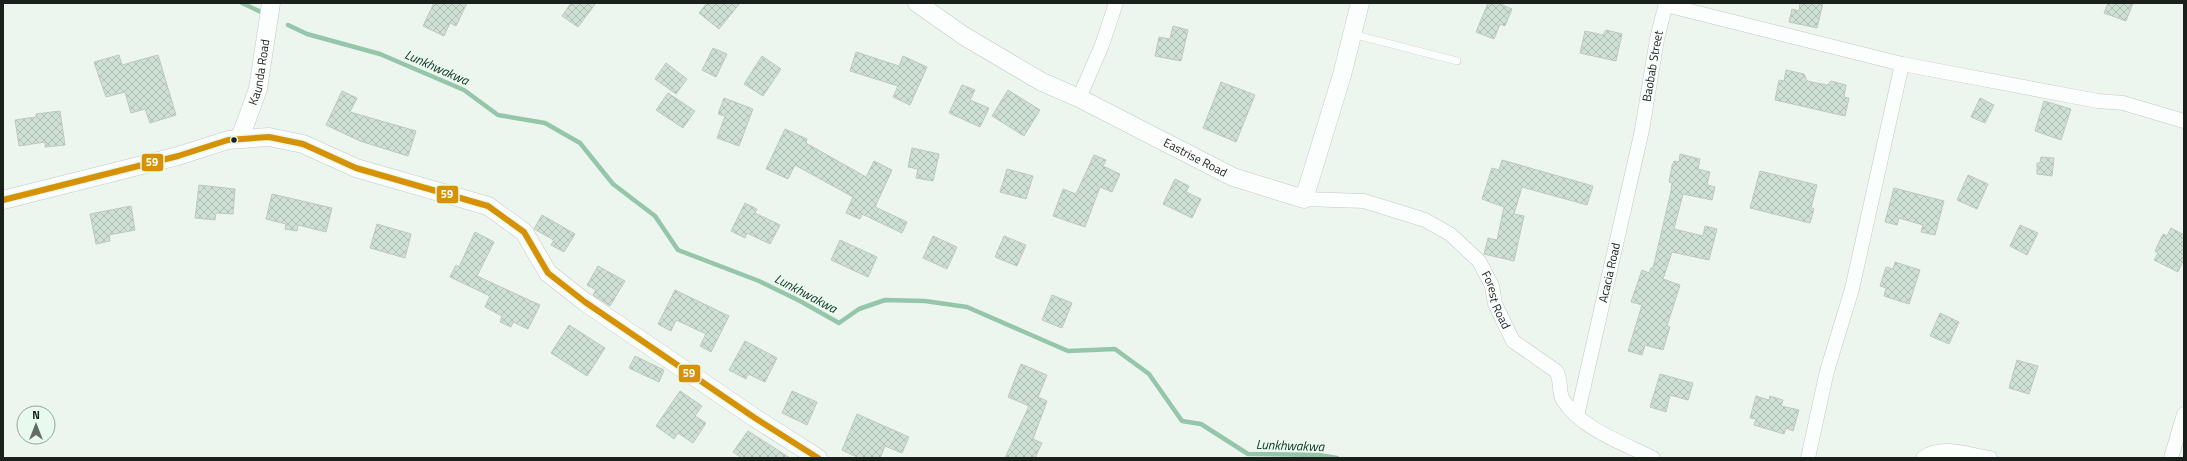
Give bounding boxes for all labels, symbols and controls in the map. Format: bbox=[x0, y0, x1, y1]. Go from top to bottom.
street label: Baobab Street bbox=[1637, 28, 1668, 103]
street label: Kaunda Road bbox=[243, 38, 274, 108]
water label: Lunkhwakwa bbox=[402, 44, 474, 91]
street label: Eastrise Road bbox=[1160, 133, 1231, 182]
unlabelled marker bbox=[229, 135, 239, 145]
line badge: 59 bbox=[141, 153, 164, 172]
text: 59 bbox=[146, 154, 158, 170]
line badge: 59 bbox=[436, 185, 459, 204]
text: 59 bbox=[441, 186, 453, 202]
street label: Acacia Road bbox=[1593, 241, 1625, 304]
street label: Forest Road bbox=[1477, 267, 1516, 332]
water label: Lunkhwakwa bbox=[771, 268, 842, 319]
line badge: 59 bbox=[678, 364, 701, 383]
text: 59 bbox=[683, 365, 695, 381]
north arrow bbox=[16, 405, 56, 445]
text: N bbox=[32, 407, 40, 423]
water label: Lunkhwakwa bbox=[1256, 434, 1326, 456]

